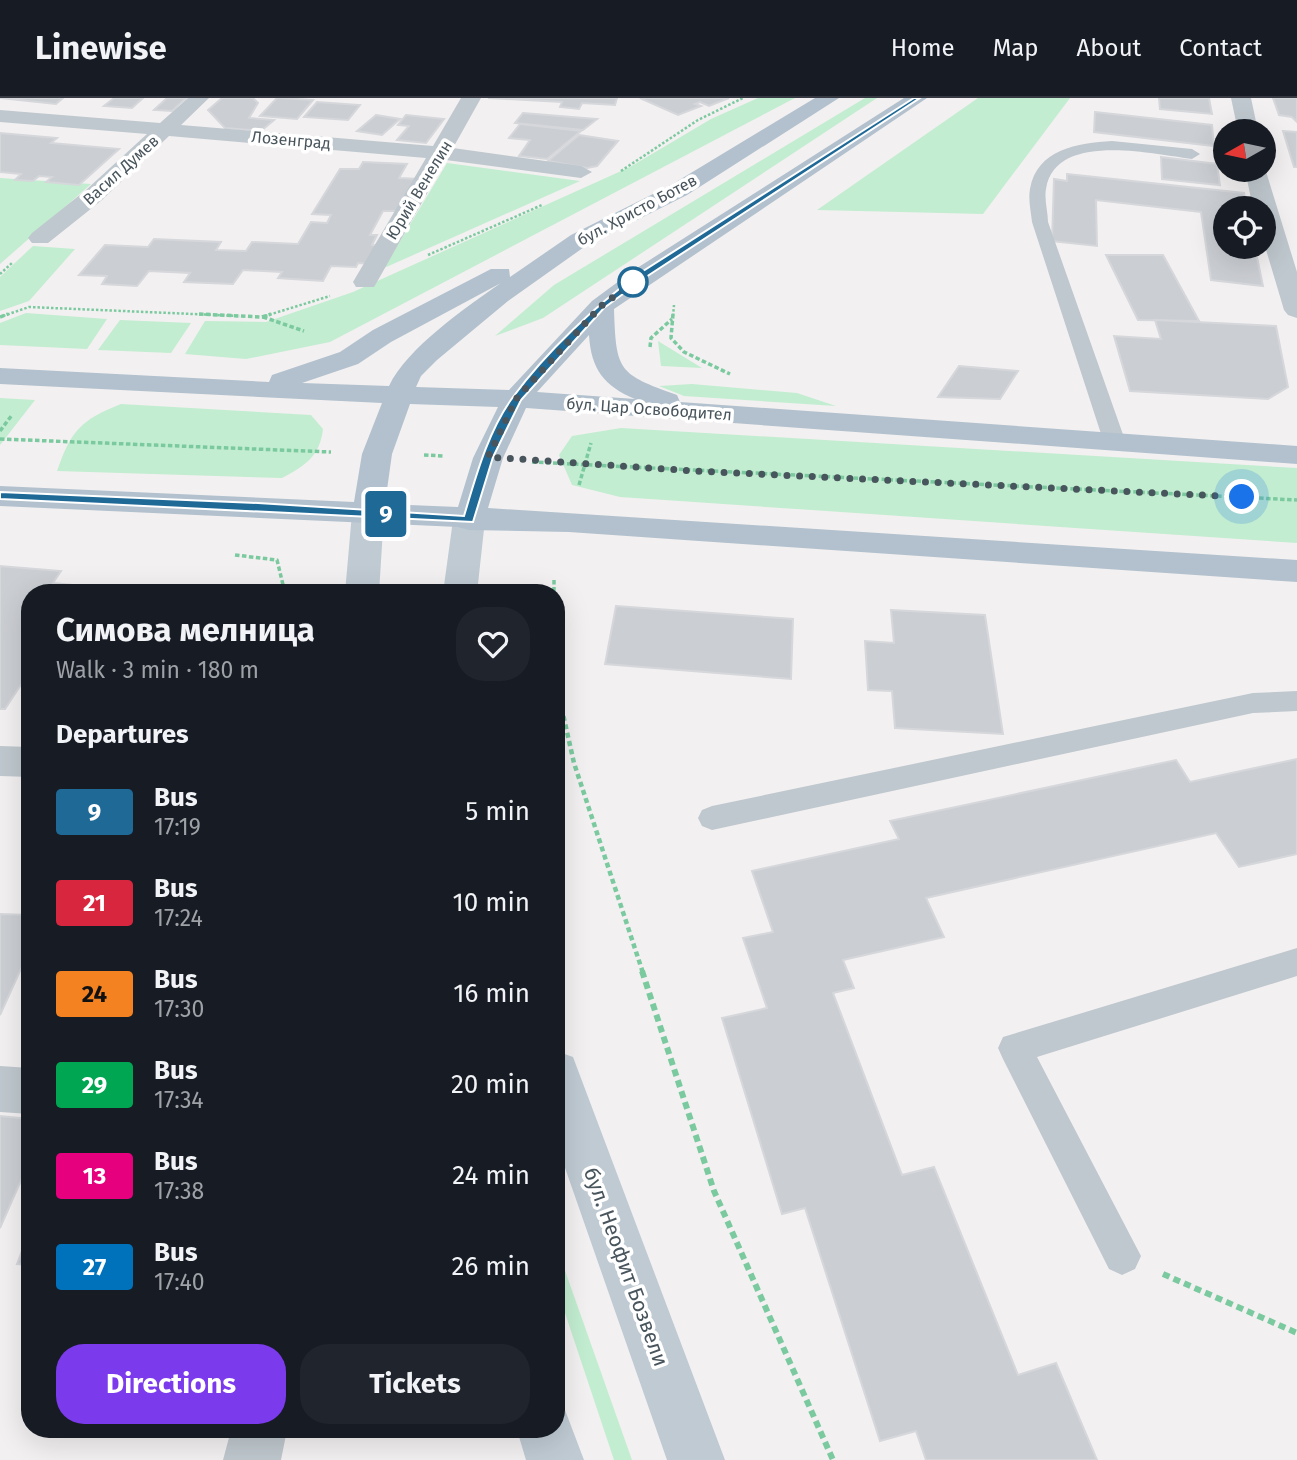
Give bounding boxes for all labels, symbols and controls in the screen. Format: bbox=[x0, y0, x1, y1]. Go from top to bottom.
text: Linewise bbox=[35, 28, 167, 68]
text: Home bbox=[891, 34, 955, 62]
text: Map bbox=[993, 34, 1039, 62]
text: About bbox=[1077, 34, 1141, 62]
text: Contact bbox=[1179, 34, 1262, 62]
north arrow bbox=[1213, 119, 1276, 182]
map controls bbox=[1213, 119, 1276, 259]
street label: Лозенград bbox=[251, 127, 331, 153]
street label: Васил Думев bbox=[79, 131, 163, 209]
street label: Юрий Венелин bbox=[382, 137, 456, 243]
street label: бул. Христо Ботев bbox=[574, 170, 700, 250]
button: locate bbox=[1213, 196, 1276, 259]
unlabelled marker bbox=[618, 267, 648, 297]
street label: бул. Цар Освободител bbox=[566, 394, 732, 424]
your location bbox=[1224, 479, 1259, 514]
line badge: 9 bbox=[363, 491, 409, 537]
text: 9 bbox=[379, 500, 393, 528]
button: heart bbox=[456, 607, 530, 681]
text: Симова мелница bbox=[56, 610, 315, 650]
text: Walk · 3 min · 180 m bbox=[56, 656, 259, 684]
text: Departures bbox=[56, 719, 189, 750]
text: Bus bbox=[154, 782, 197, 813]
text: 5 min bbox=[465, 796, 530, 827]
text: 9 bbox=[88, 798, 101, 826]
text: 17:19 bbox=[154, 813, 201, 841]
text: Bus bbox=[154, 873, 197, 904]
text: 10 min bbox=[452, 887, 530, 918]
text: 21 bbox=[83, 889, 106, 917]
text: 17:24 bbox=[154, 904, 203, 932]
text: Bus bbox=[154, 964, 197, 995]
text: 16 min bbox=[453, 978, 530, 1009]
text: 24 bbox=[82, 980, 107, 1008]
text: 17:30 bbox=[154, 995, 204, 1023]
text: Bus bbox=[154, 1055, 197, 1086]
text: 20 min bbox=[451, 1069, 530, 1100]
text: 29 bbox=[82, 1071, 107, 1099]
text: 17:34 bbox=[154, 1086, 204, 1114]
text: Bus bbox=[154, 1146, 197, 1177]
text: 24 min bbox=[452, 1160, 530, 1191]
text: 13 bbox=[83, 1162, 106, 1190]
street label: бул. Неофит Бозвели bbox=[578, 1164, 674, 1370]
text: 17:38 bbox=[154, 1177, 204, 1205]
text: Bus bbox=[154, 1237, 197, 1268]
text: 26 min bbox=[452, 1251, 530, 1282]
text: 27 bbox=[83, 1253, 106, 1281]
text: 17:40 bbox=[154, 1268, 205, 1296]
button: Directions bbox=[56, 1344, 286, 1424]
button: Tickets bbox=[300, 1344, 530, 1424]

